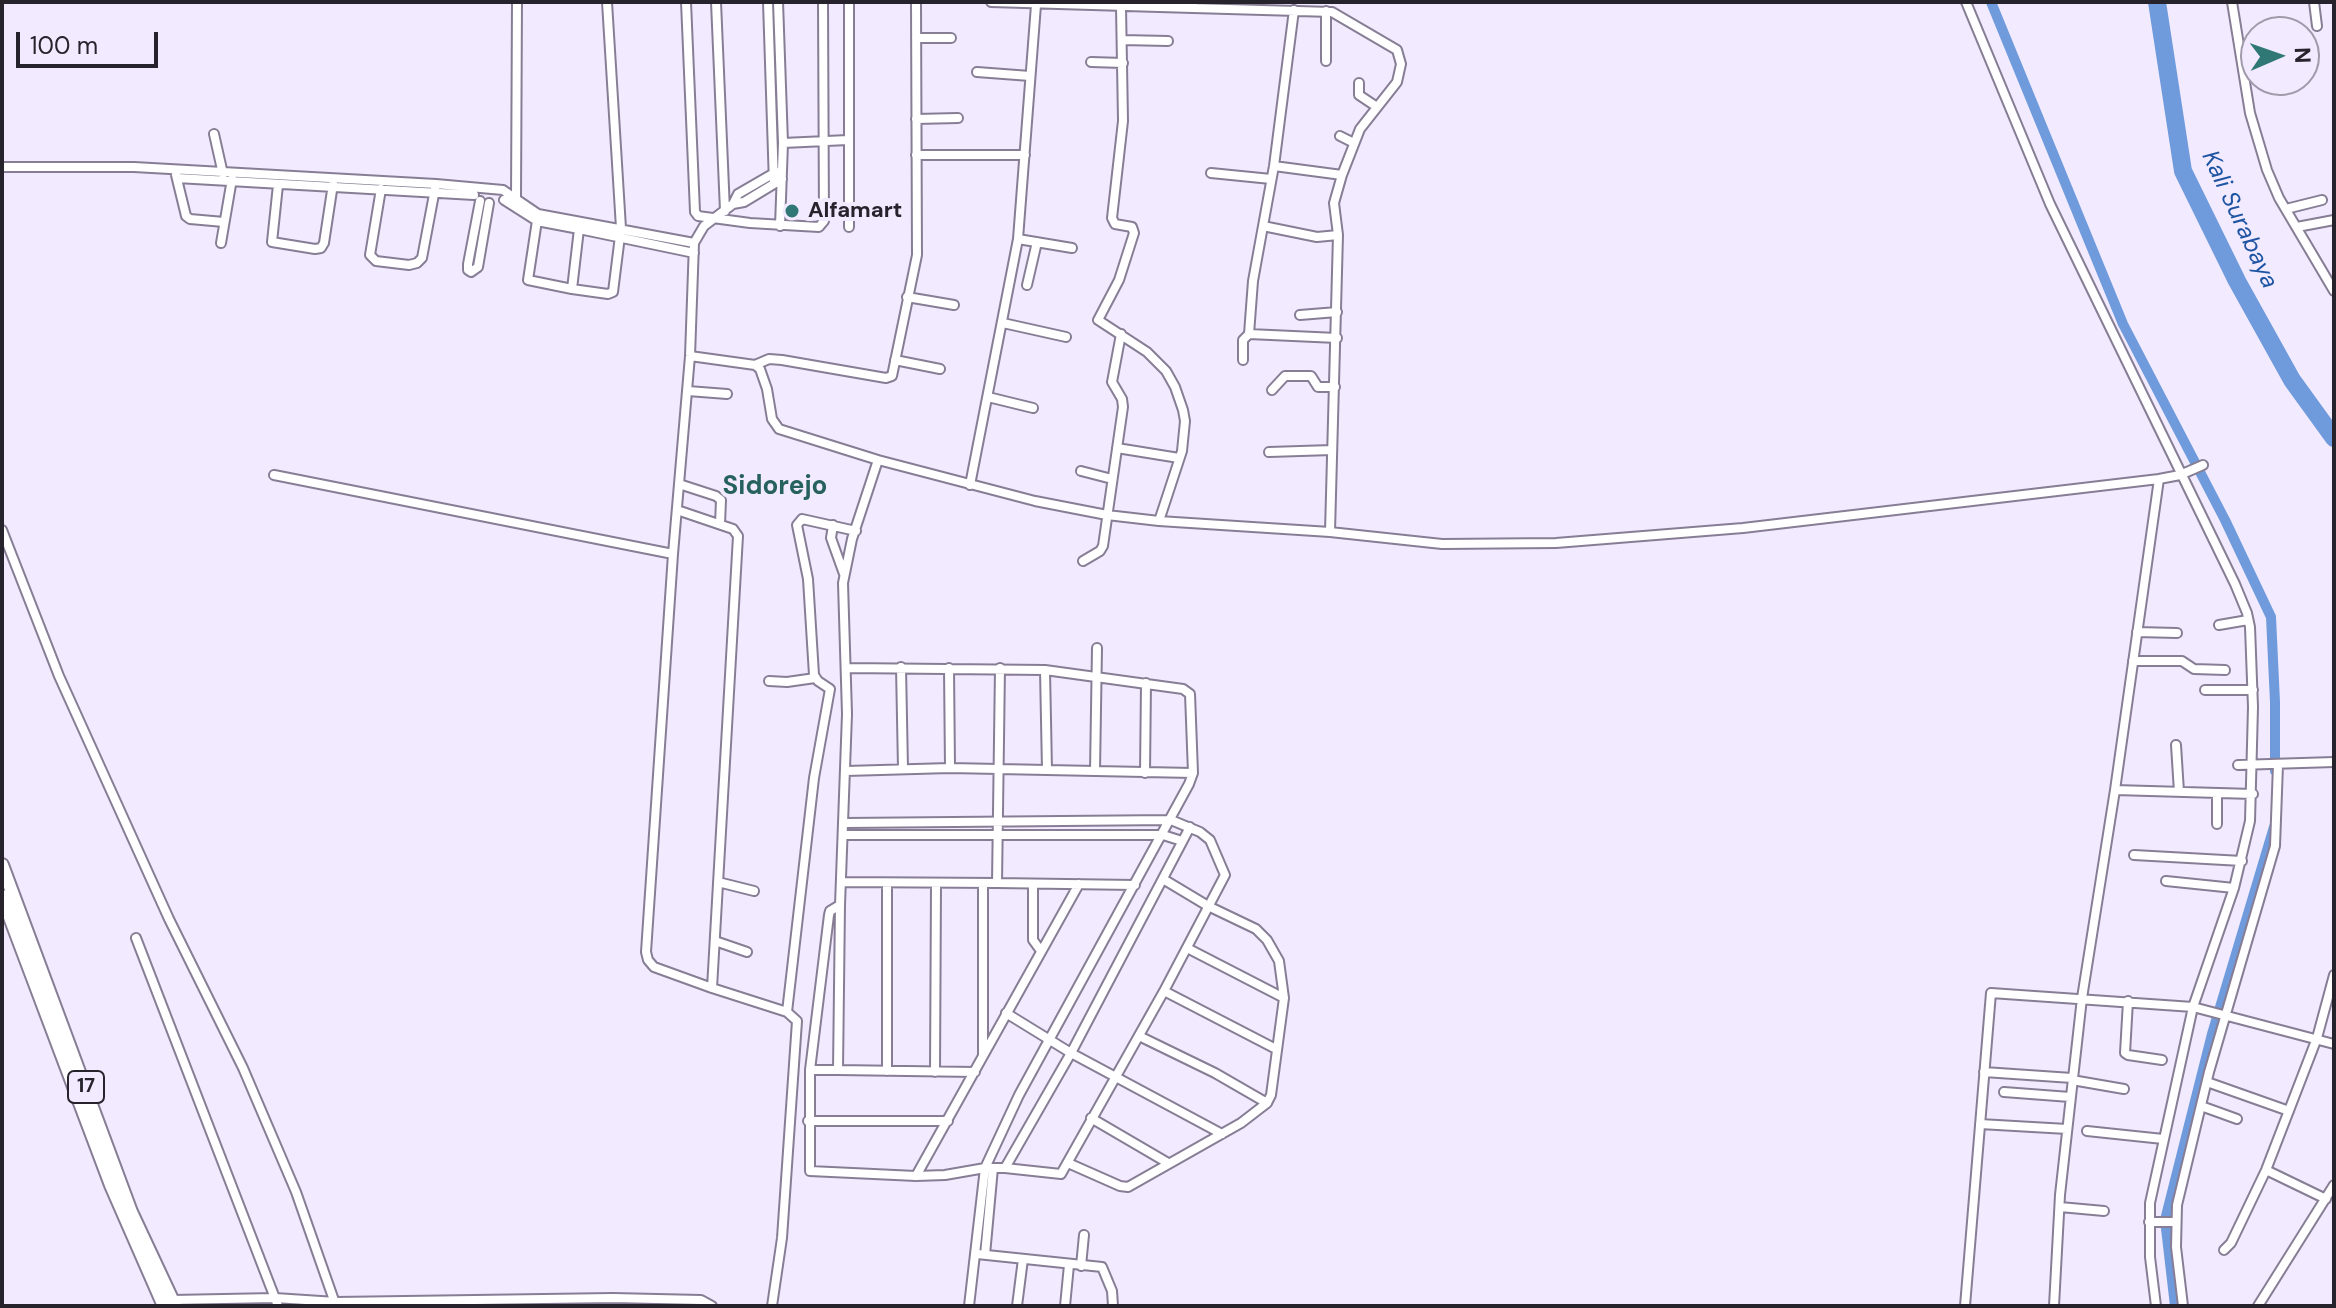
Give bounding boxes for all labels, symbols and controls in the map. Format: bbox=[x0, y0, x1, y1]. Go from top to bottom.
scale bar bbox=[20, 16, 162, 66]
north arrow bbox=[2240, 16, 2320, 96]
text: 100 m bbox=[30, 30, 98, 61]
text: N bbox=[2288, 47, 2317, 64]
water label: Kali Surabaya bbox=[2195, 147, 2283, 293]
place label: Alfamart bbox=[808, 198, 902, 224]
marker: Alfamart bbox=[783, 202, 801, 220]
district label: Sidorejo bbox=[723, 471, 827, 503]
road number: 17 bbox=[68, 1071, 104, 1103]

